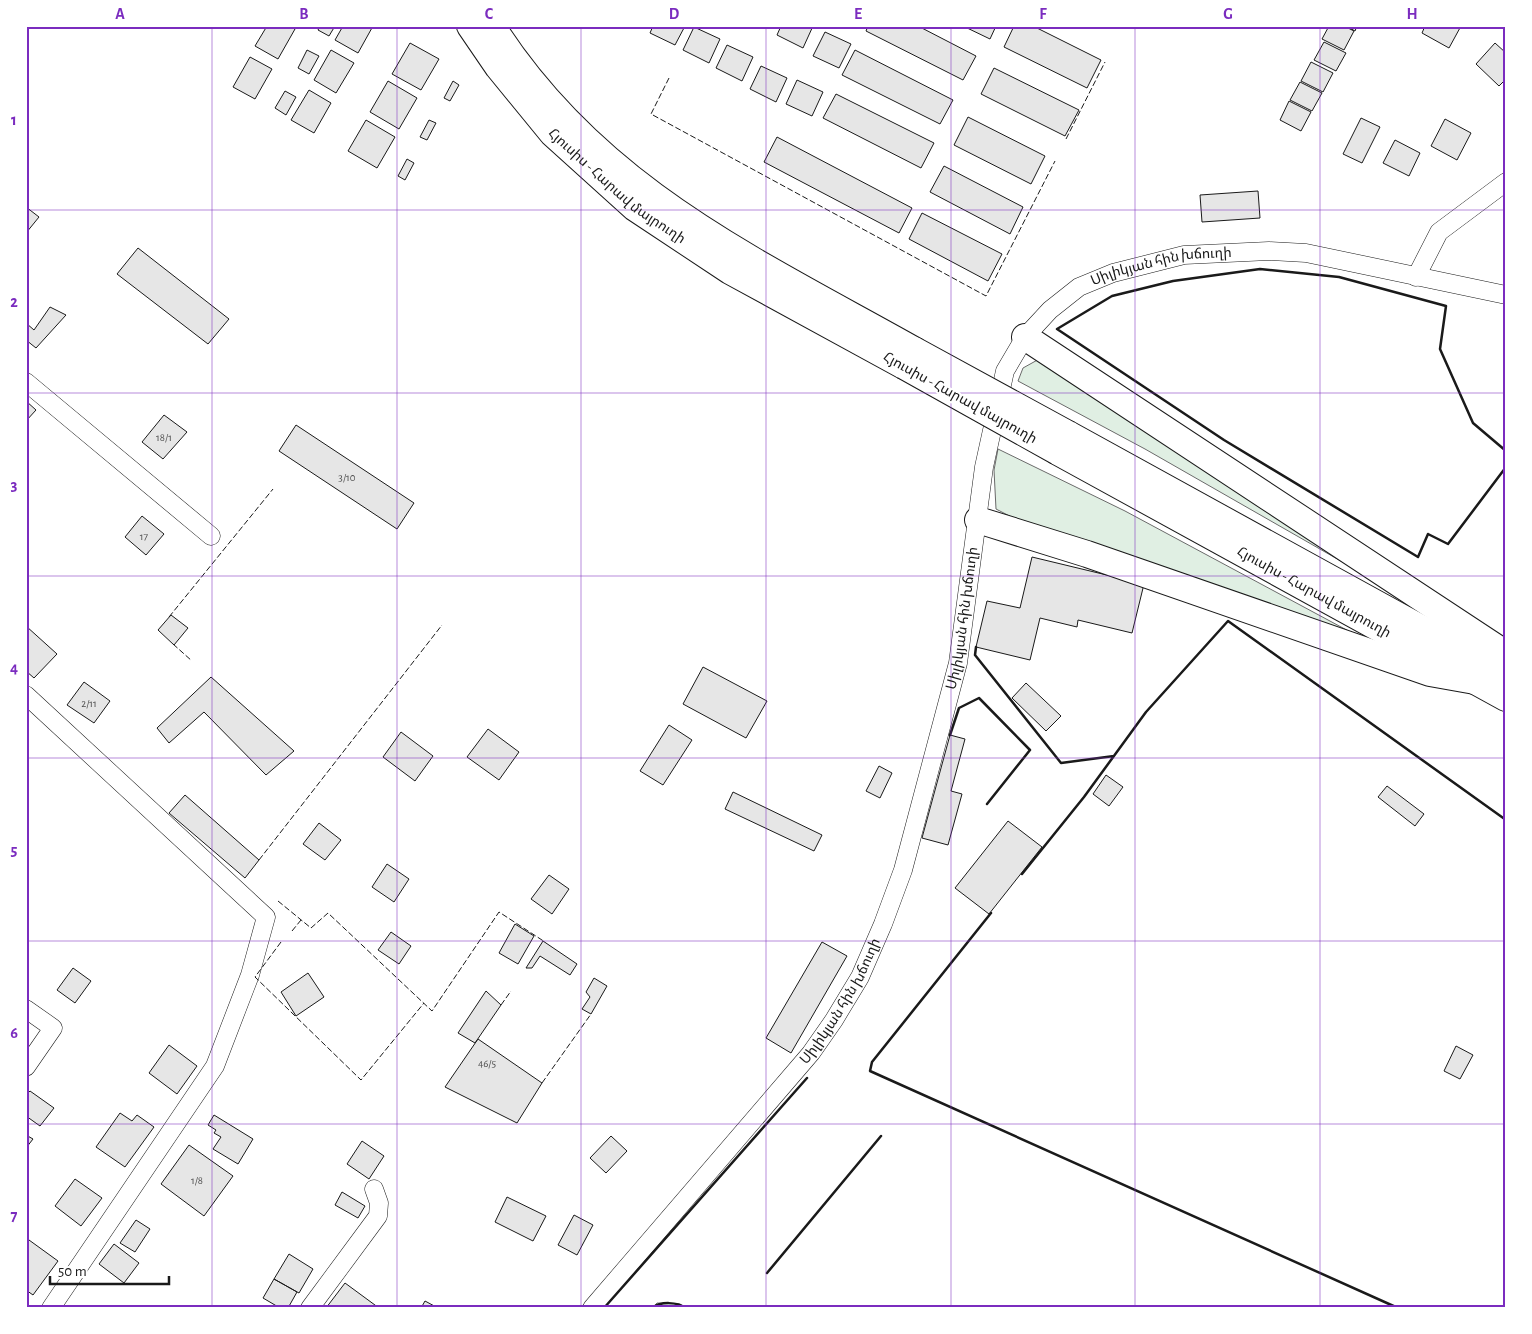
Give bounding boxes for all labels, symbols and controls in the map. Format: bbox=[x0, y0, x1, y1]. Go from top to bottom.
text: A bbox=[115, 6, 125, 22]
text: B bbox=[299, 6, 309, 22]
text: C bbox=[485, 6, 494, 22]
text: D bbox=[669, 6, 680, 22]
text: E bbox=[854, 6, 862, 22]
text: F bbox=[1039, 6, 1047, 22]
text: G bbox=[1223, 6, 1233, 22]
text: H bbox=[1406, 6, 1418, 22]
text: 1 bbox=[11, 112, 17, 128]
street label: Հյուսիս - Հարավ մայրուղի bbox=[545, 126, 688, 246]
street label: Սիլիկյան հին խճուղի bbox=[1089, 246, 1232, 288]
text: 2 bbox=[10, 294, 18, 310]
street label: Հյուսիս - Հարավ մայրուղի bbox=[881, 350, 1039, 446]
house number: 18/1 bbox=[156, 432, 172, 443]
house number: 3/10 bbox=[338, 472, 356, 483]
text: 3 bbox=[11, 477, 18, 493]
house number: 17 bbox=[140, 531, 149, 542]
street label: Հյուսիս - Հարավ մայրուղի bbox=[1235, 545, 1393, 640]
street label: Սիլիկյան հին խճուղի bbox=[944, 546, 980, 691]
text: 4 bbox=[10, 660, 18, 676]
house number: 2/11 bbox=[81, 698, 97, 709]
text: 5 bbox=[11, 842, 18, 858]
street label: Սիլիկյան հին խճուղի bbox=[798, 936, 883, 1067]
text: 6 bbox=[10, 1025, 18, 1041]
house number: 46/5 bbox=[478, 1058, 497, 1069]
house number: 1/8 bbox=[191, 1175, 203, 1186]
text: 7 bbox=[11, 1208, 18, 1224]
scale bar bbox=[50, 1254, 169, 1286]
text: 50 m bbox=[58, 1264, 87, 1279]

